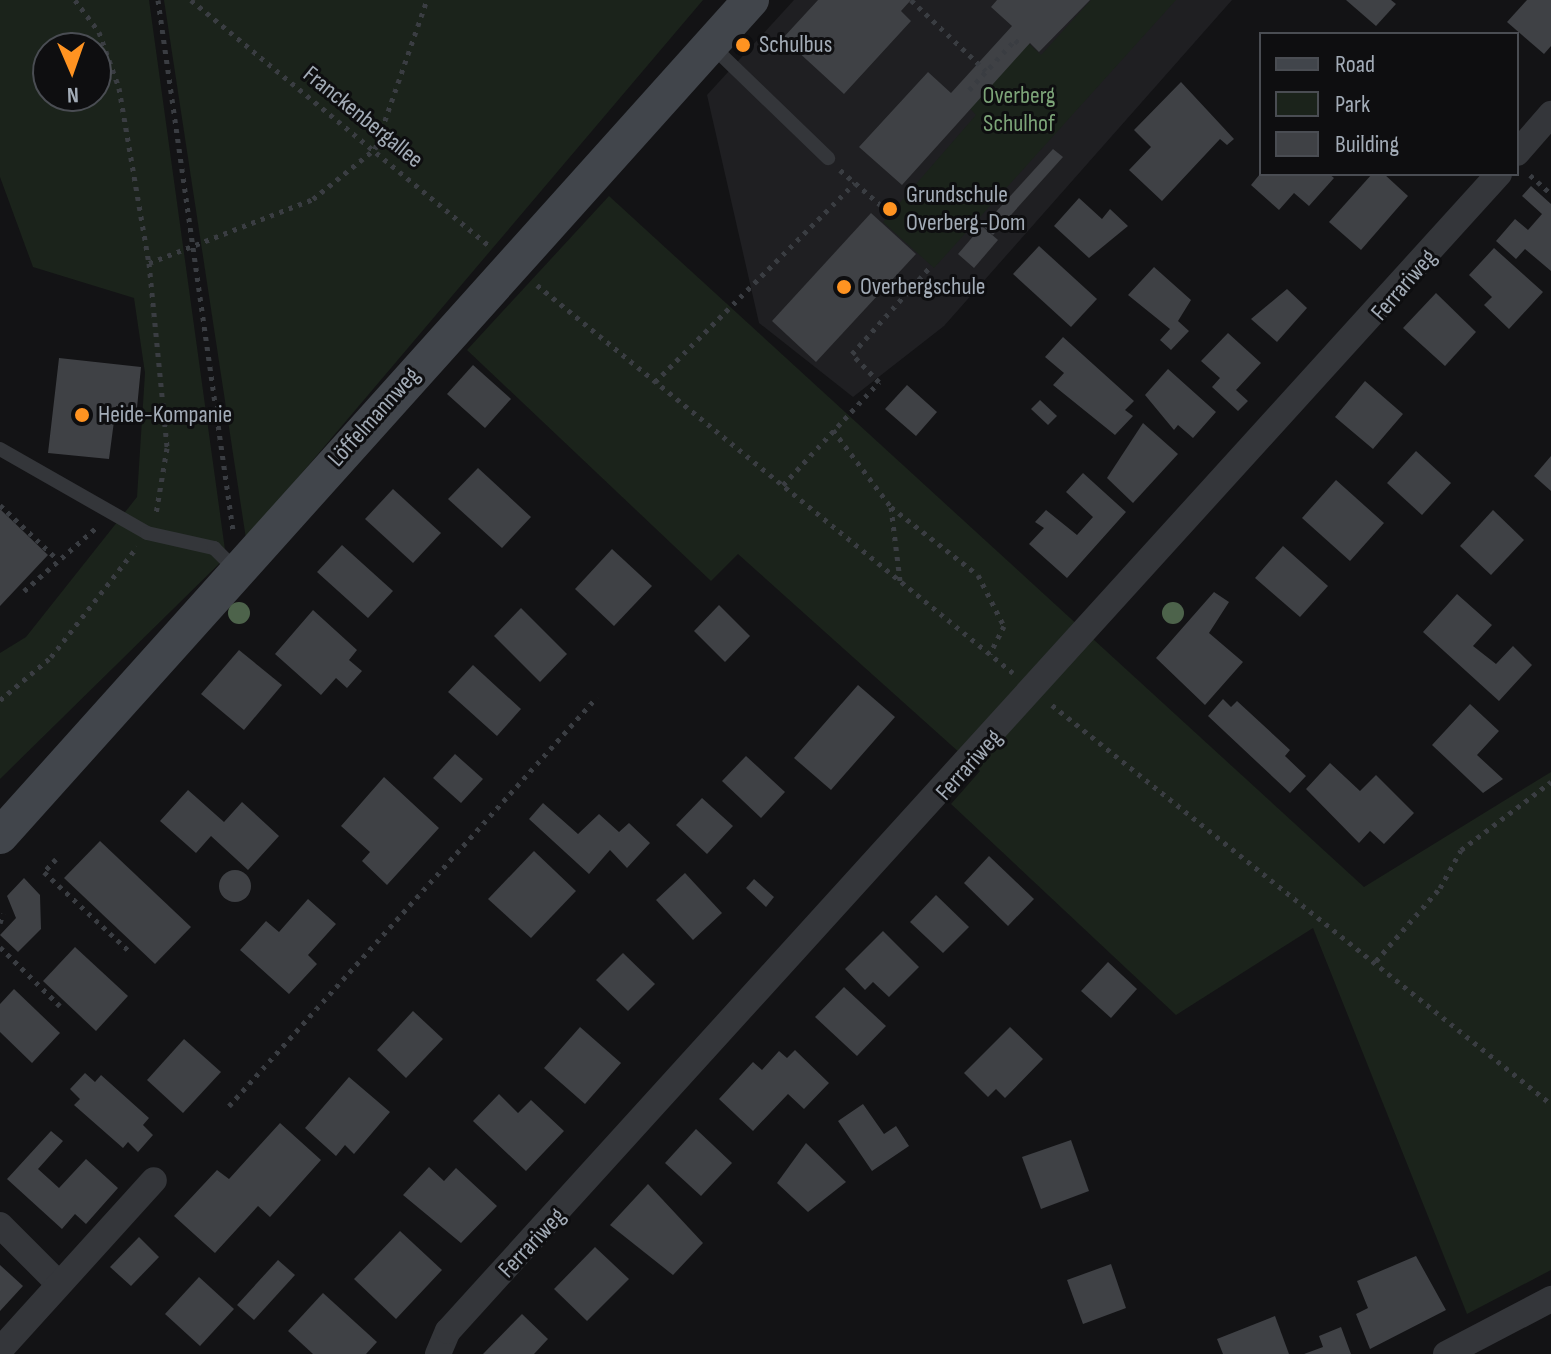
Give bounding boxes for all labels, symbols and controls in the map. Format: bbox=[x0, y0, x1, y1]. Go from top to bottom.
place label: Schulbus bbox=[759, 31, 832, 59]
north arrow bbox=[32, 32, 112, 112]
legend bbox=[1259, 32, 1519, 176]
marker: Schulbus bbox=[734, 36, 752, 54]
text: Road bbox=[1335, 50, 1375, 79]
street label: Franckenbergallee bbox=[297, 60, 429, 174]
text: N bbox=[66, 81, 79, 108]
park label: Overberg Schulhof bbox=[983, 82, 1055, 138]
text: Park bbox=[1335, 90, 1370, 119]
text: Building bbox=[1335, 130, 1399, 159]
place label: Grundschule Overberg-Dom bbox=[906, 181, 1025, 237]
marker: Grundschule Overberg-Dom bbox=[881, 200, 899, 218]
street label: Ferrariweg bbox=[1365, 243, 1443, 327]
place label: Overbergschule bbox=[860, 273, 986, 301]
marker: Overbergschule bbox=[835, 278, 853, 296]
street label: Löffelmannweg bbox=[322, 361, 426, 473]
place label: Heide-Kompanie bbox=[98, 401, 232, 429]
marker: Heide-Kompanie bbox=[73, 406, 91, 424]
street label: Ferrariweg bbox=[930, 724, 1008, 806]
street label: Ferrariweg bbox=[492, 1202, 572, 1284]

